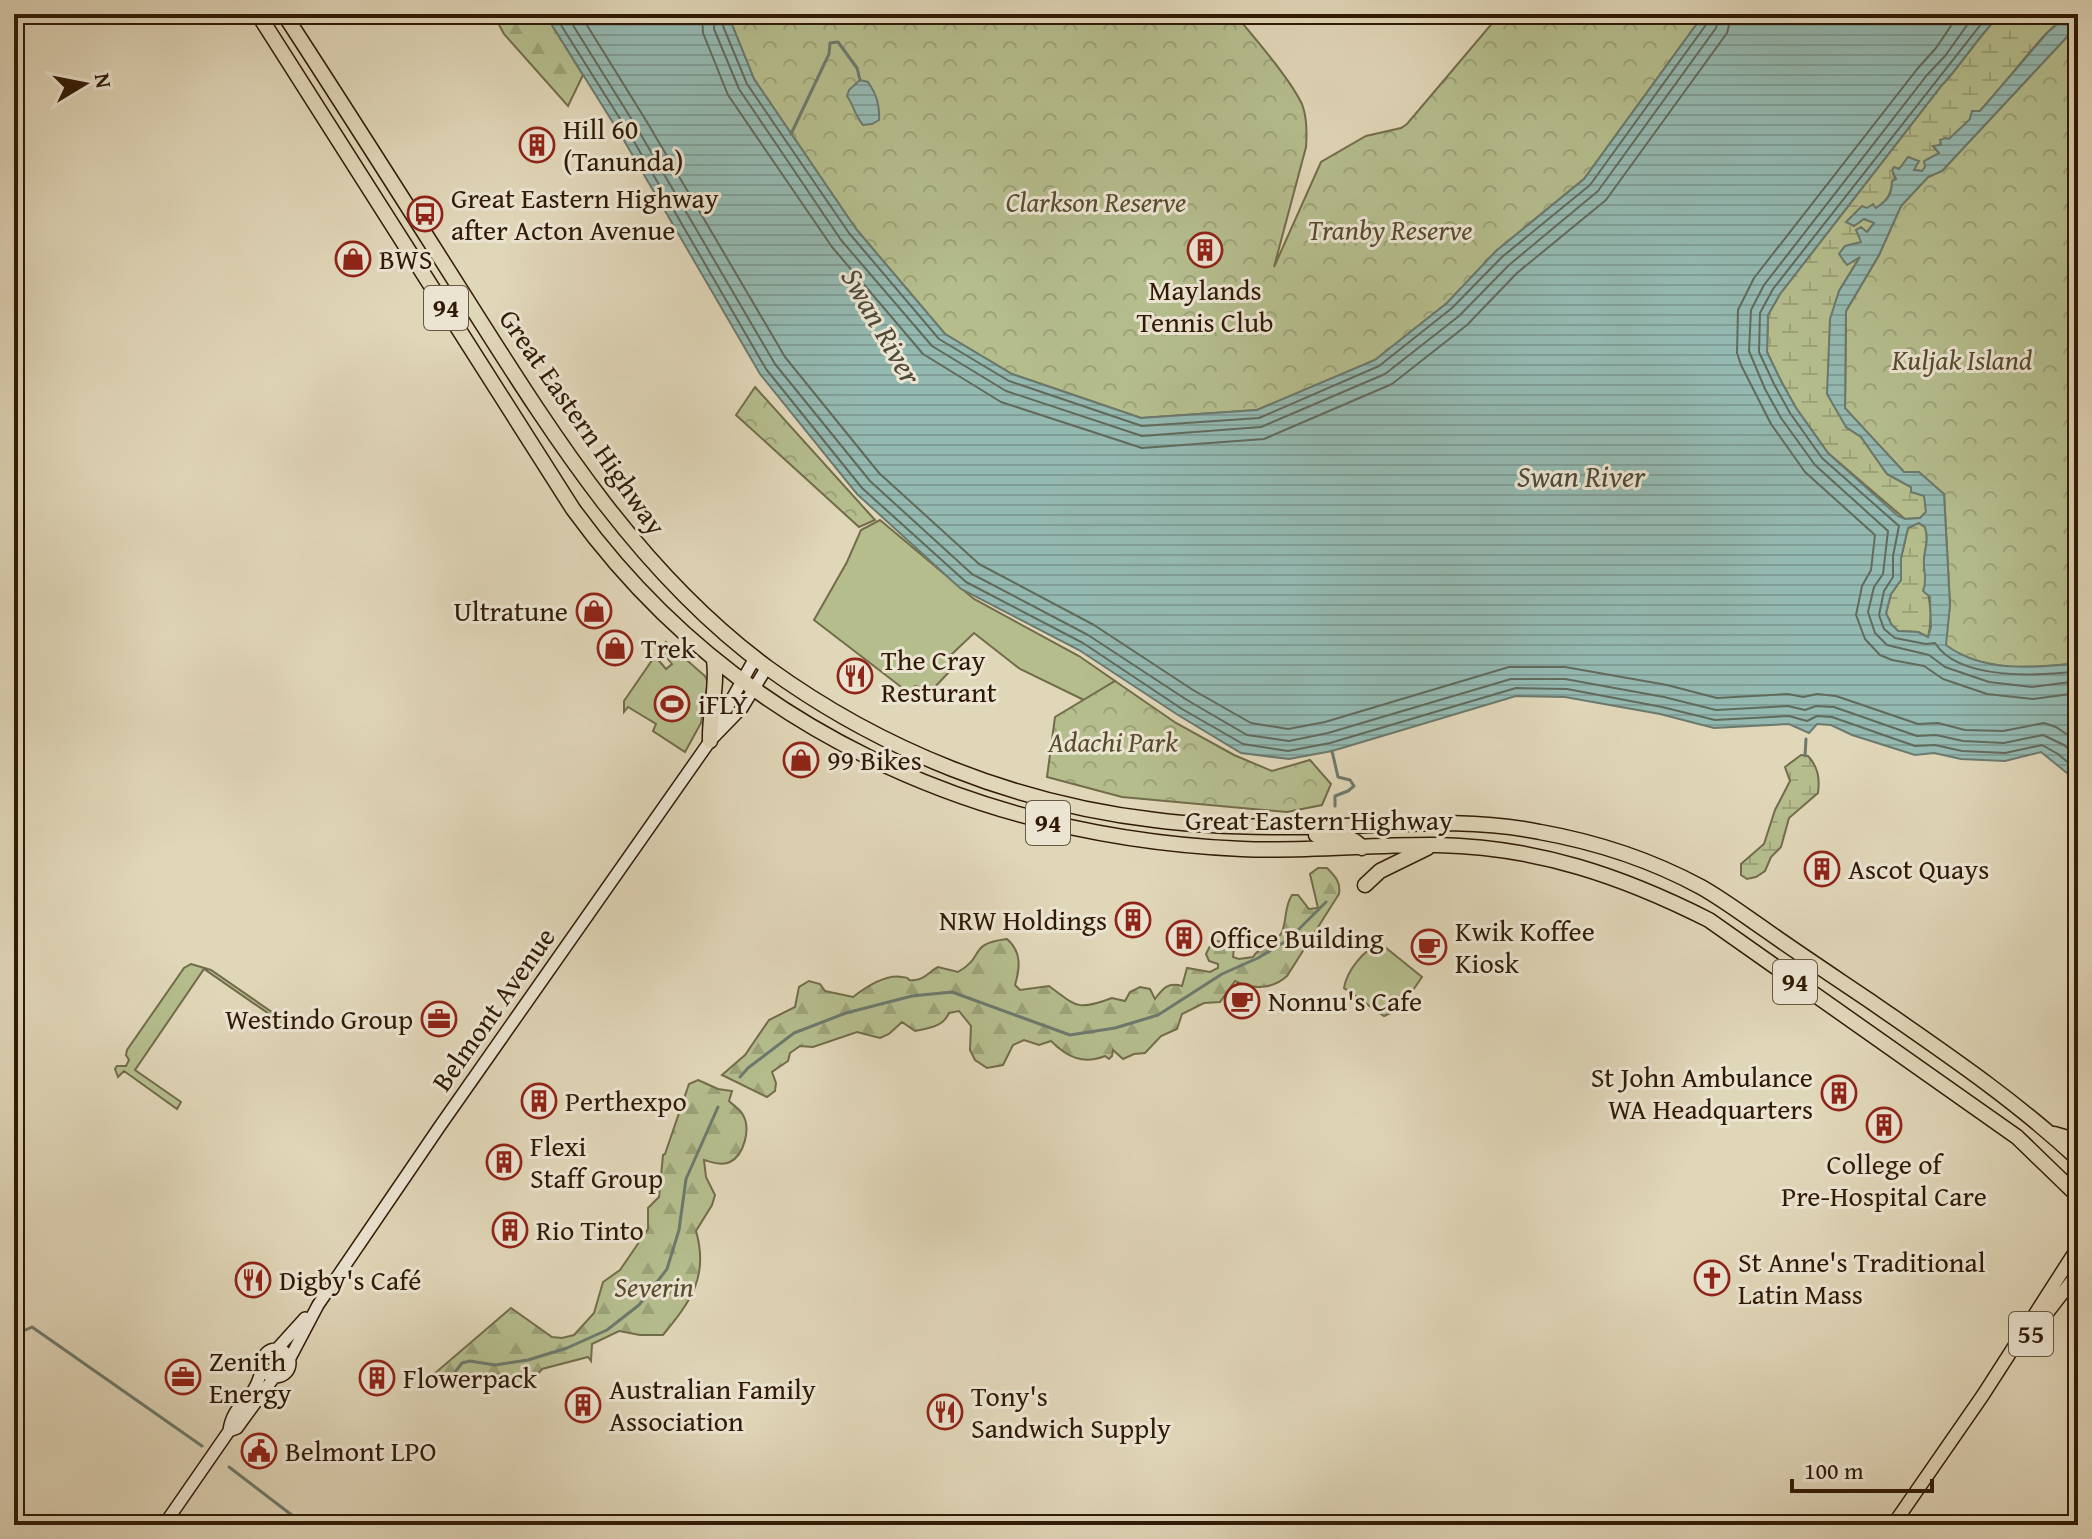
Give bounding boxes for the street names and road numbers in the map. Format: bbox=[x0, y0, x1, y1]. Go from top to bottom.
road number: 94 bbox=[424, 286, 468, 330]
street label: Great Eastern Highway bbox=[490, 300, 677, 543]
street label: Great Eastern Highway bbox=[1185, 799, 1453, 840]
road number: 94 bbox=[1026, 801, 1070, 845]
street label: Belmont Avenue bbox=[421, 918, 564, 1099]
road number: 94 bbox=[1773, 960, 1817, 1004]
road number: 55 bbox=[2009, 1312, 2053, 1356]

